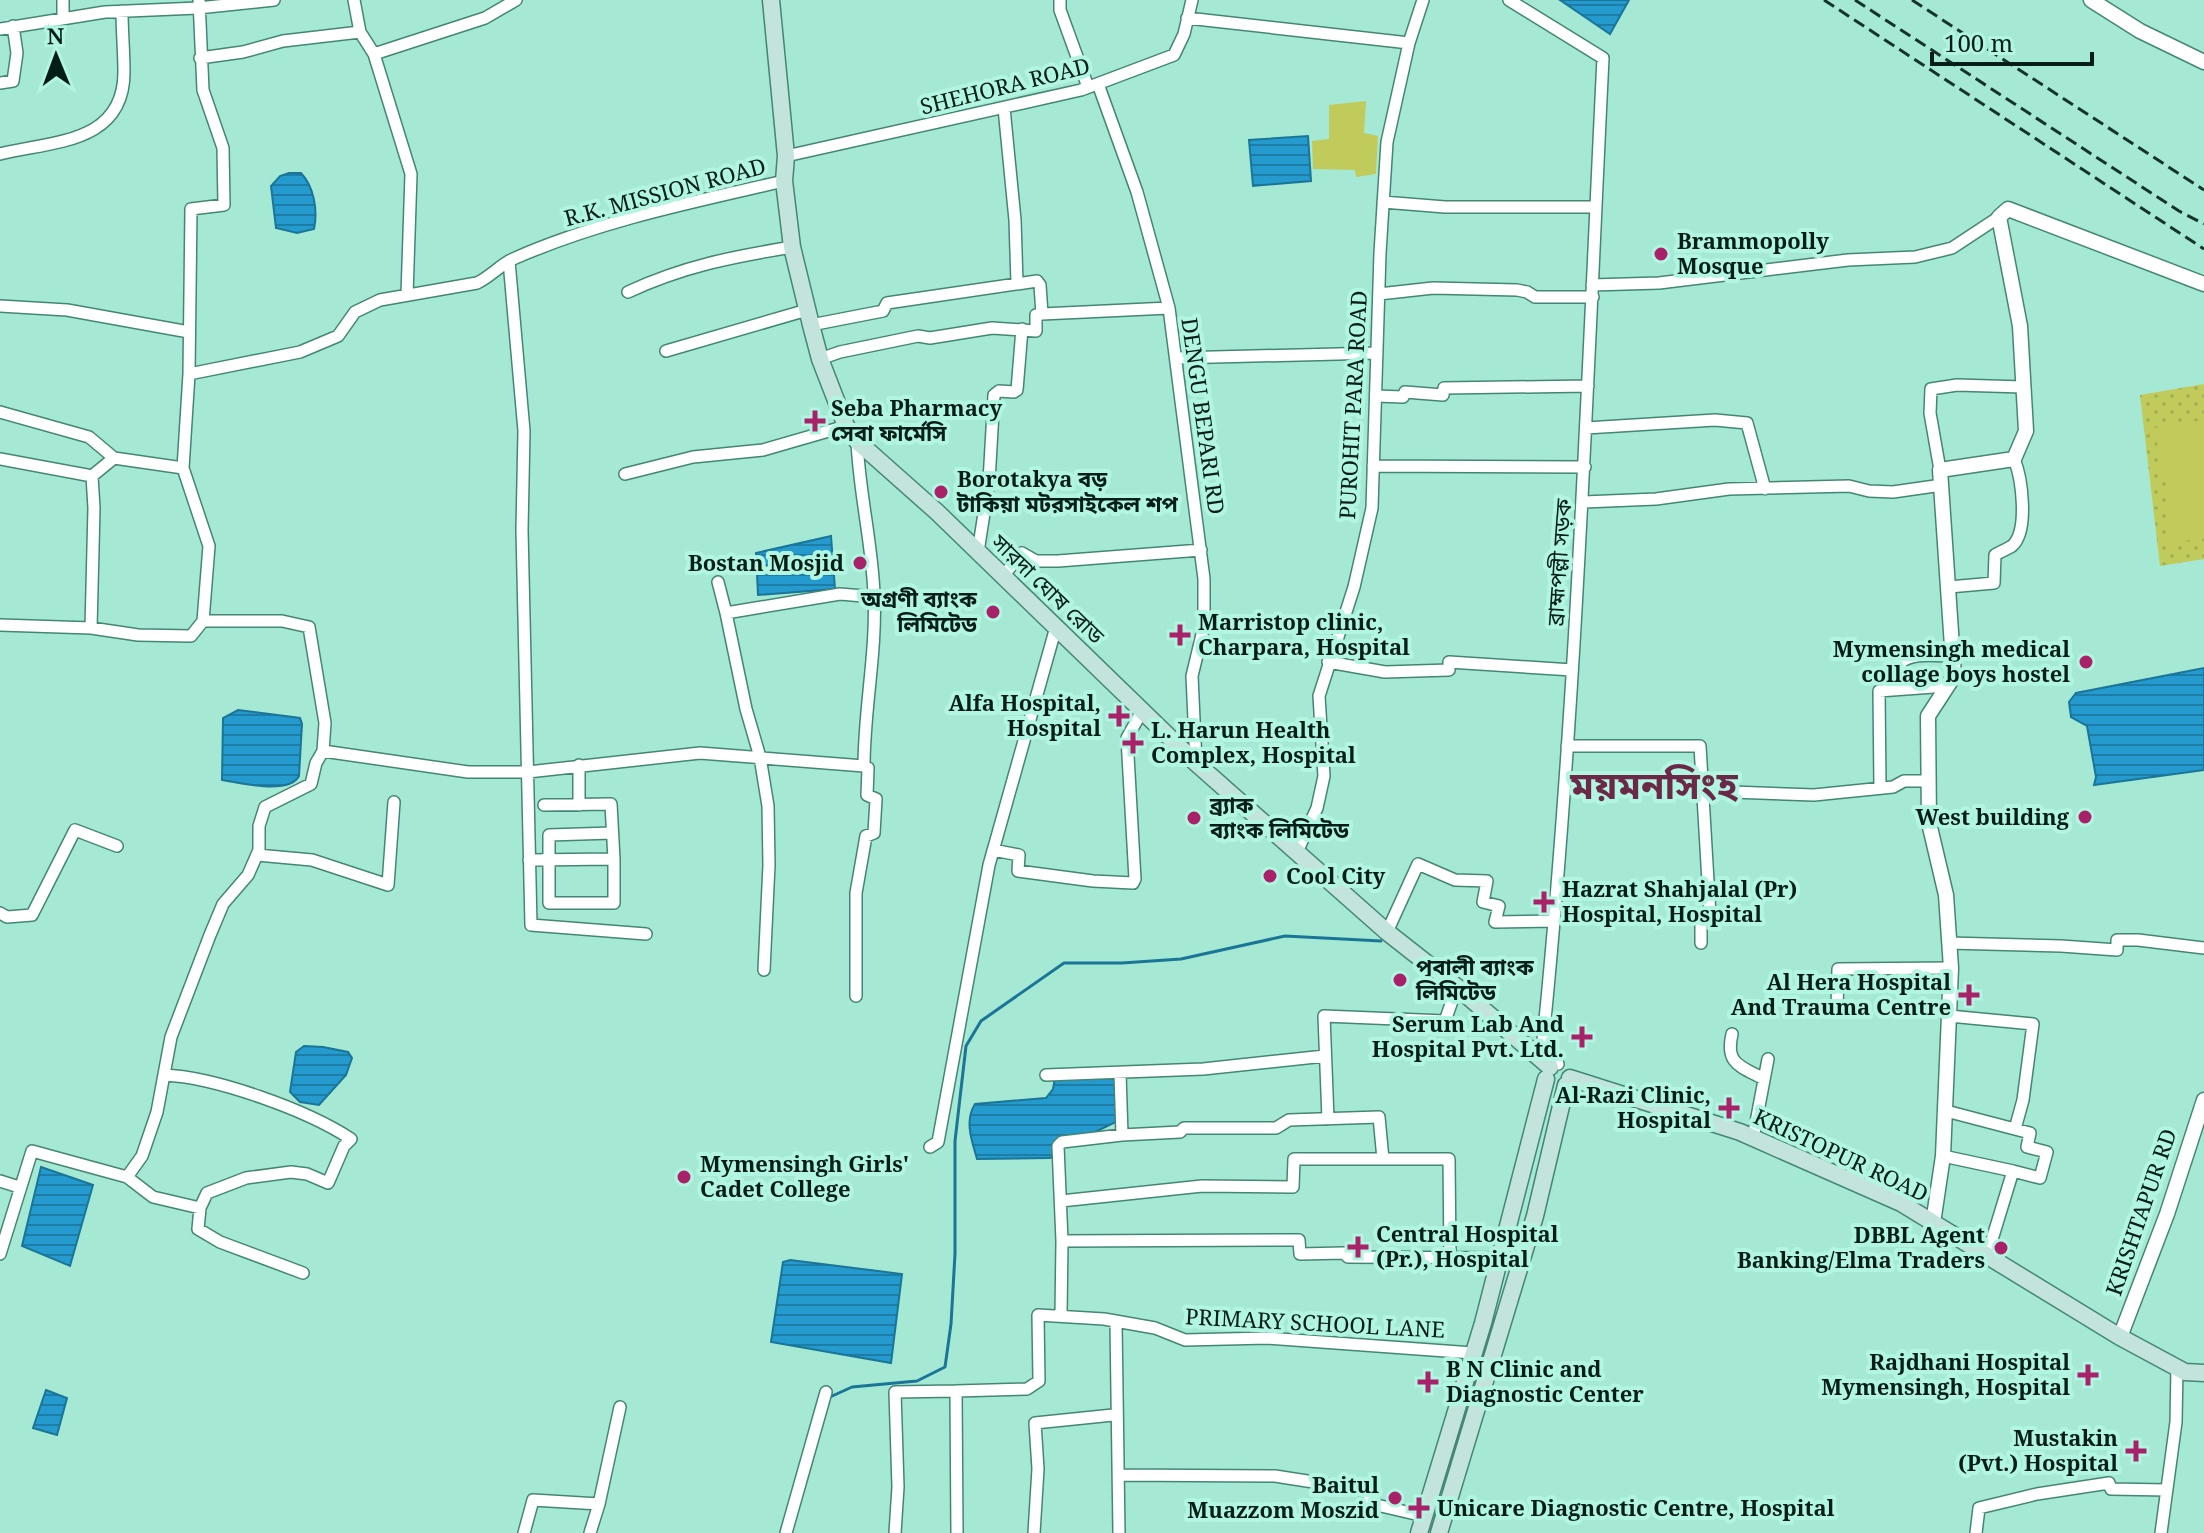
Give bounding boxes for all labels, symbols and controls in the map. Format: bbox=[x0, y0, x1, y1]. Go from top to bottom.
north arrow bbox=[16, 16, 96, 96]
scale bar bbox=[1932, 16, 2092, 66]
text: N bbox=[47, 20, 65, 50]
text: 100 m bbox=[1944, 26, 2013, 59]
street label: SHEHORA ROAD bbox=[917, 49, 1093, 121]
street label: R.K. MISSION ROAD bbox=[561, 150, 769, 232]
place label: Brammopolly Mosque bbox=[1677, 225, 1829, 280]
marker: Brammopolly Mosque bbox=[1652, 245, 1670, 263]
street label: PUROHIT PARA ROAD bbox=[1331, 290, 1373, 520]
street label: DENGU BEPARI RD bbox=[1175, 316, 1233, 516]
place label: Seba Pharmacy সেবা ফার্মেসি bbox=[831, 392, 1002, 447]
marker: Seba Pharmacy সেবা ফার্মেসি bbox=[806, 412, 824, 430]
place label: Borotakya বড় টাকিয়া মটরসাইকেল শপ bbox=[956, 463, 1179, 518]
marker: Borotakya বড় টাকিয়া মটরসাইকেল শপ bbox=[932, 483, 950, 501]
street label: ব্রাহ্মপল্লী সড়ক bbox=[1539, 497, 1577, 627]
street label: সারদা ঘোষ রোড bbox=[985, 526, 1112, 650]
place label: Bostan Mosjid bbox=[688, 547, 844, 577]
marker: Bostan Mosjid bbox=[851, 554, 869, 572]
place label: অগ্রণী ব্যাংক লিমিটেড bbox=[860, 583, 978, 638]
marker: অগ্রণী ব্যাংক লিমিটেড bbox=[984, 603, 1002, 621]
place label: Marristop clinic, Charpara, Hospital bbox=[1198, 606, 1410, 661]
marker: Marristop clinic, Charpara, Hospital bbox=[1169, 624, 1191, 646]
place label: Mymensingh medical collage boys hostel bbox=[1833, 633, 2070, 688]
marker: Mymensingh medical collage boys hostel bbox=[2077, 653, 2095, 671]
place label: Alfa Hospital, Hospital bbox=[948, 687, 1101, 742]
marker: Alfa Hospital, Hospital bbox=[1108, 705, 1130, 727]
place label: L. Harun Health Complex, Hospital bbox=[1151, 714, 1356, 769]
marker: L. Harun Health Complex, Hospital bbox=[1122, 732, 1144, 754]
district label: ময়মনসিংহ bbox=[1569, 758, 1739, 810]
place label: ব্র্যাক ব্যাংক লিমিটেড bbox=[1209, 789, 1350, 844]
place label: West building bbox=[1916, 801, 2070, 831]
marker: West building bbox=[2076, 808, 2094, 826]
marker: ব্র্যাক ব্যাংক লিমিটেড bbox=[1185, 809, 1203, 827]
place label: Cool City bbox=[1286, 860, 1386, 890]
marker: Cool City bbox=[1261, 867, 1279, 885]
place label: Hazrat Shahjalal (Pr) Hospital, Hospital bbox=[1562, 873, 1797, 928]
marker: Hazrat Shahjalal (Pr) Hospital, Hospital bbox=[1533, 891, 1555, 913]
place label: পূবালী ব্যাংক লিমিটেড bbox=[1415, 951, 1535, 1006]
place label: Al Hera Hospital And Trauma Centre bbox=[1731, 966, 1951, 1021]
marker: পূবালী ব্যাংক লিমিটেড bbox=[1391, 971, 1409, 989]
marker: Al Hera Hospital And Trauma Centre bbox=[1958, 984, 1980, 1006]
place label: Serum Lab And Hospital Pvt. Ltd. bbox=[1372, 1008, 1564, 1063]
marker: Serum Lab And Hospital Pvt. Ltd. bbox=[1571, 1026, 1593, 1048]
place label: Al-Razi Clinic, Hospital bbox=[1555, 1079, 1711, 1134]
marker: Al-Razi Clinic, Hospital bbox=[1718, 1097, 1740, 1119]
street label: KRISTOPUR ROAD bbox=[1749, 1100, 1934, 1208]
street label: KRISHTAPUR RD bbox=[2097, 1124, 2183, 1299]
place label: Mymensingh Girls' Cadet College bbox=[700, 1148, 909, 1203]
marker: Mymensingh Girls' Cadet College bbox=[675, 1168, 693, 1186]
place label: Central Hospital (Pr.), Hospital bbox=[1376, 1218, 1559, 1273]
place label: DBBL Agent Banking/Elma Traders bbox=[1737, 1219, 1985, 1274]
marker: Central Hospital (Pr.), Hospital bbox=[1347, 1236, 1369, 1258]
marker: DBBL Agent Banking/Elma Traders bbox=[1992, 1239, 2010, 1257]
street label: PRIMARY SCHOOL LANE bbox=[1185, 1300, 1446, 1344]
place label: Rajdhani Hospital Mymensingh, Hospital bbox=[1821, 1346, 2070, 1401]
place label: B N Clinic and Diagnostic Center bbox=[1446, 1353, 1644, 1408]
marker: Rajdhani Hospital Mymensingh, Hospital bbox=[2077, 1364, 2099, 1386]
marker: B N Clinic and Diagnostic Center bbox=[1417, 1371, 1439, 1393]
place label: Mustakin (Pvt.) Hospital bbox=[1958, 1422, 2118, 1477]
marker: Mustakin (Pvt.) Hospital bbox=[2125, 1440, 2147, 1462]
place label: Baitul Muazzom Moszid bbox=[1187, 1469, 1379, 1524]
marker: Baitul Muazzom Moszid bbox=[1386, 1489, 1404, 1507]
place label: Unicare Diagnostic Centre, Hospital bbox=[1437, 1492, 1835, 1522]
marker: Unicare Diagnostic Centre, Hospital bbox=[1408, 1497, 1430, 1519]

